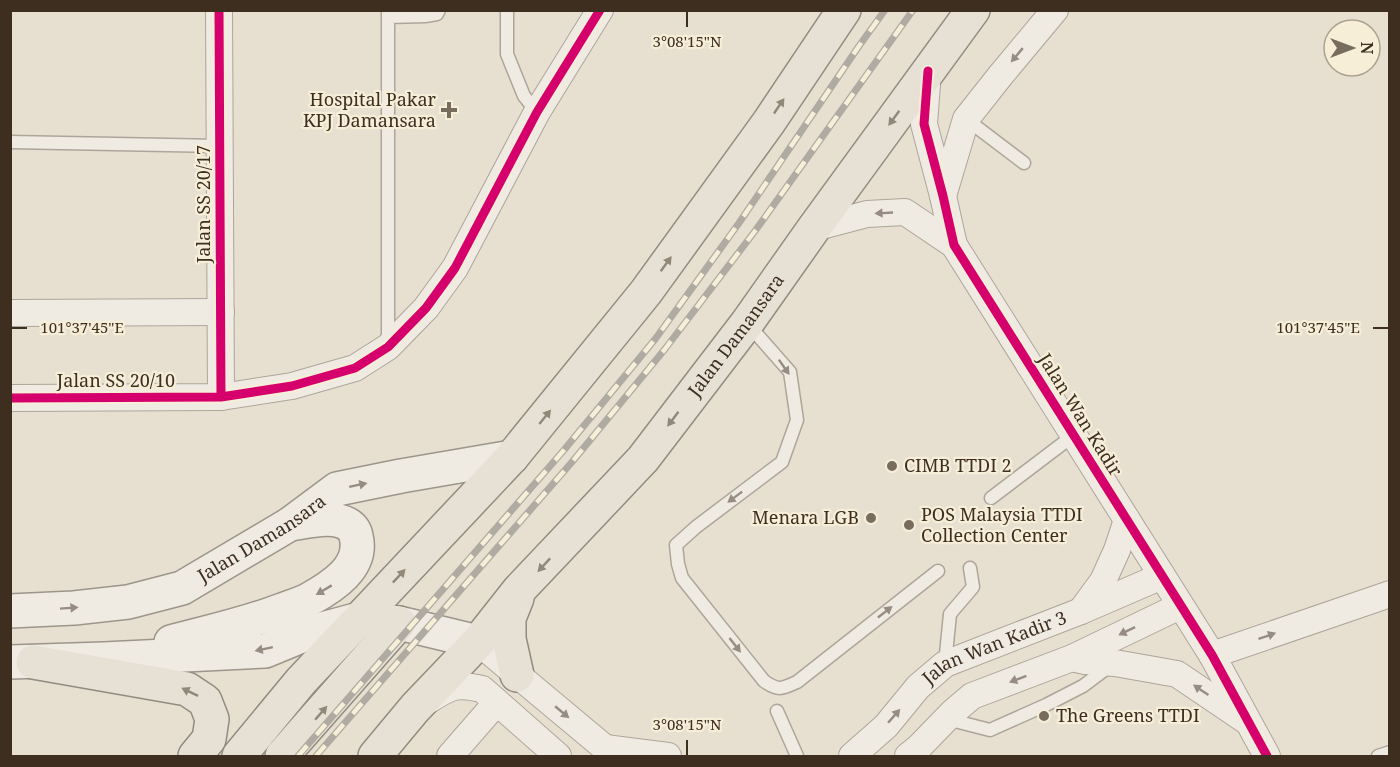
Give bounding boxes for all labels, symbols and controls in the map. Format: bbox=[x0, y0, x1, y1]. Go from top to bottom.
north arrow bbox=[1322, 18, 1382, 78]
text: 3°08'15"N bbox=[653, 31, 722, 51]
text: N bbox=[1356, 42, 1378, 55]
one-way arrow bbox=[1011, 47, 1024, 62]
place label: Hospital Pakar KPJ Damansara bbox=[303, 87, 437, 132]
one-way arrow bbox=[774, 97, 785, 114]
marker: Hospital Pakar KPJ Damansara bbox=[440, 101, 458, 119]
one-way arrow bbox=[888, 110, 900, 126]
street label: Jalan SS 20/17 bbox=[191, 145, 215, 264]
one-way arrow bbox=[875, 209, 894, 218]
one-way arrow bbox=[660, 256, 672, 272]
street label: Jalan Damansara bbox=[681, 269, 789, 402]
text: 101°37'45"E bbox=[40, 317, 124, 337]
text: 101°37'45"E bbox=[1276, 317, 1360, 337]
street label: Jalan Wan Kadir bbox=[1033, 348, 1129, 481]
one-way arrow bbox=[778, 359, 790, 375]
street label: Jalan SS 20/10 bbox=[56, 368, 175, 392]
one-way arrow bbox=[538, 409, 551, 425]
one-way arrow bbox=[668, 412, 680, 427]
place label: CIMB TTDI 2 bbox=[904, 453, 1012, 477]
marker: CIMB TTDI 2 bbox=[885, 459, 899, 473]
one-way arrow bbox=[348, 480, 367, 489]
street label: Jalan Damansara bbox=[192, 489, 330, 588]
one-way arrow bbox=[727, 491, 743, 504]
place label: POS Malaysia TTDI Collection Center bbox=[921, 502, 1083, 547]
place label: Menara LGB bbox=[752, 505, 859, 529]
marker: Menara LGB bbox=[864, 511, 878, 525]
marker: POS Malaysia TTDI Collection Center bbox=[902, 518, 916, 532]
one-way arrow bbox=[537, 557, 551, 571]
one-way arrow bbox=[392, 570, 406, 584]
one-way arrow bbox=[315, 585, 332, 595]
one-way arrow bbox=[59, 604, 78, 613]
street label: Jalan Wan Kadir 3 bbox=[916, 605, 1070, 690]
one-way arrow bbox=[878, 607, 893, 619]
one-way arrow bbox=[1119, 627, 1136, 636]
one-way arrow bbox=[1259, 631, 1277, 641]
one-way arrow bbox=[729, 637, 742, 653]
one-way arrow bbox=[254, 645, 273, 654]
one-way arrow bbox=[1009, 675, 1027, 684]
one-way arrow bbox=[1193, 684, 1209, 696]
one-way arrow bbox=[181, 688, 199, 698]
place label: The Greens TTDI bbox=[1056, 703, 1200, 727]
one-way arrow bbox=[314, 705, 327, 721]
one-way arrow bbox=[554, 705, 569, 718]
one-way arrow bbox=[888, 708, 901, 724]
marker: The Greens TTDI bbox=[1037, 709, 1051, 723]
text: 3°08'15"N bbox=[653, 714, 722, 734]

